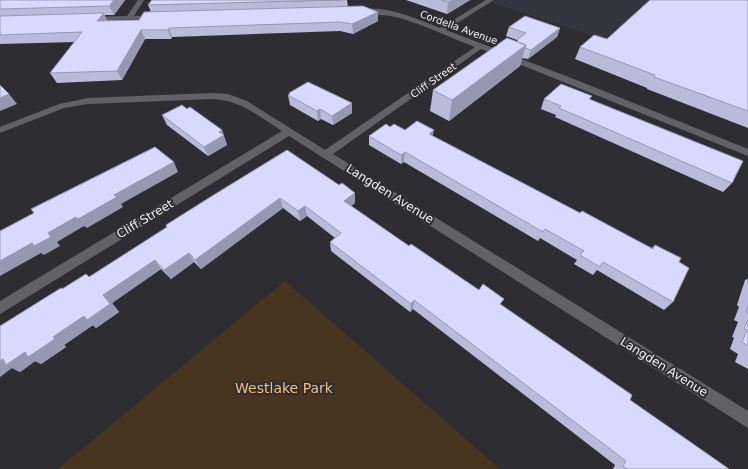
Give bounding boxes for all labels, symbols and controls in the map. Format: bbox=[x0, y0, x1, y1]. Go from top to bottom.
street label: Cordella Avenue bbox=[419, 8, 499, 47]
street label: Cliff Street bbox=[408, 61, 458, 100]
street label: Langden Avenue bbox=[344, 161, 436, 227]
street label: Cliff Street bbox=[114, 196, 176, 241]
street label: Langden Avenue bbox=[618, 334, 710, 400]
park label: Westlake Park bbox=[235, 380, 334, 396]

